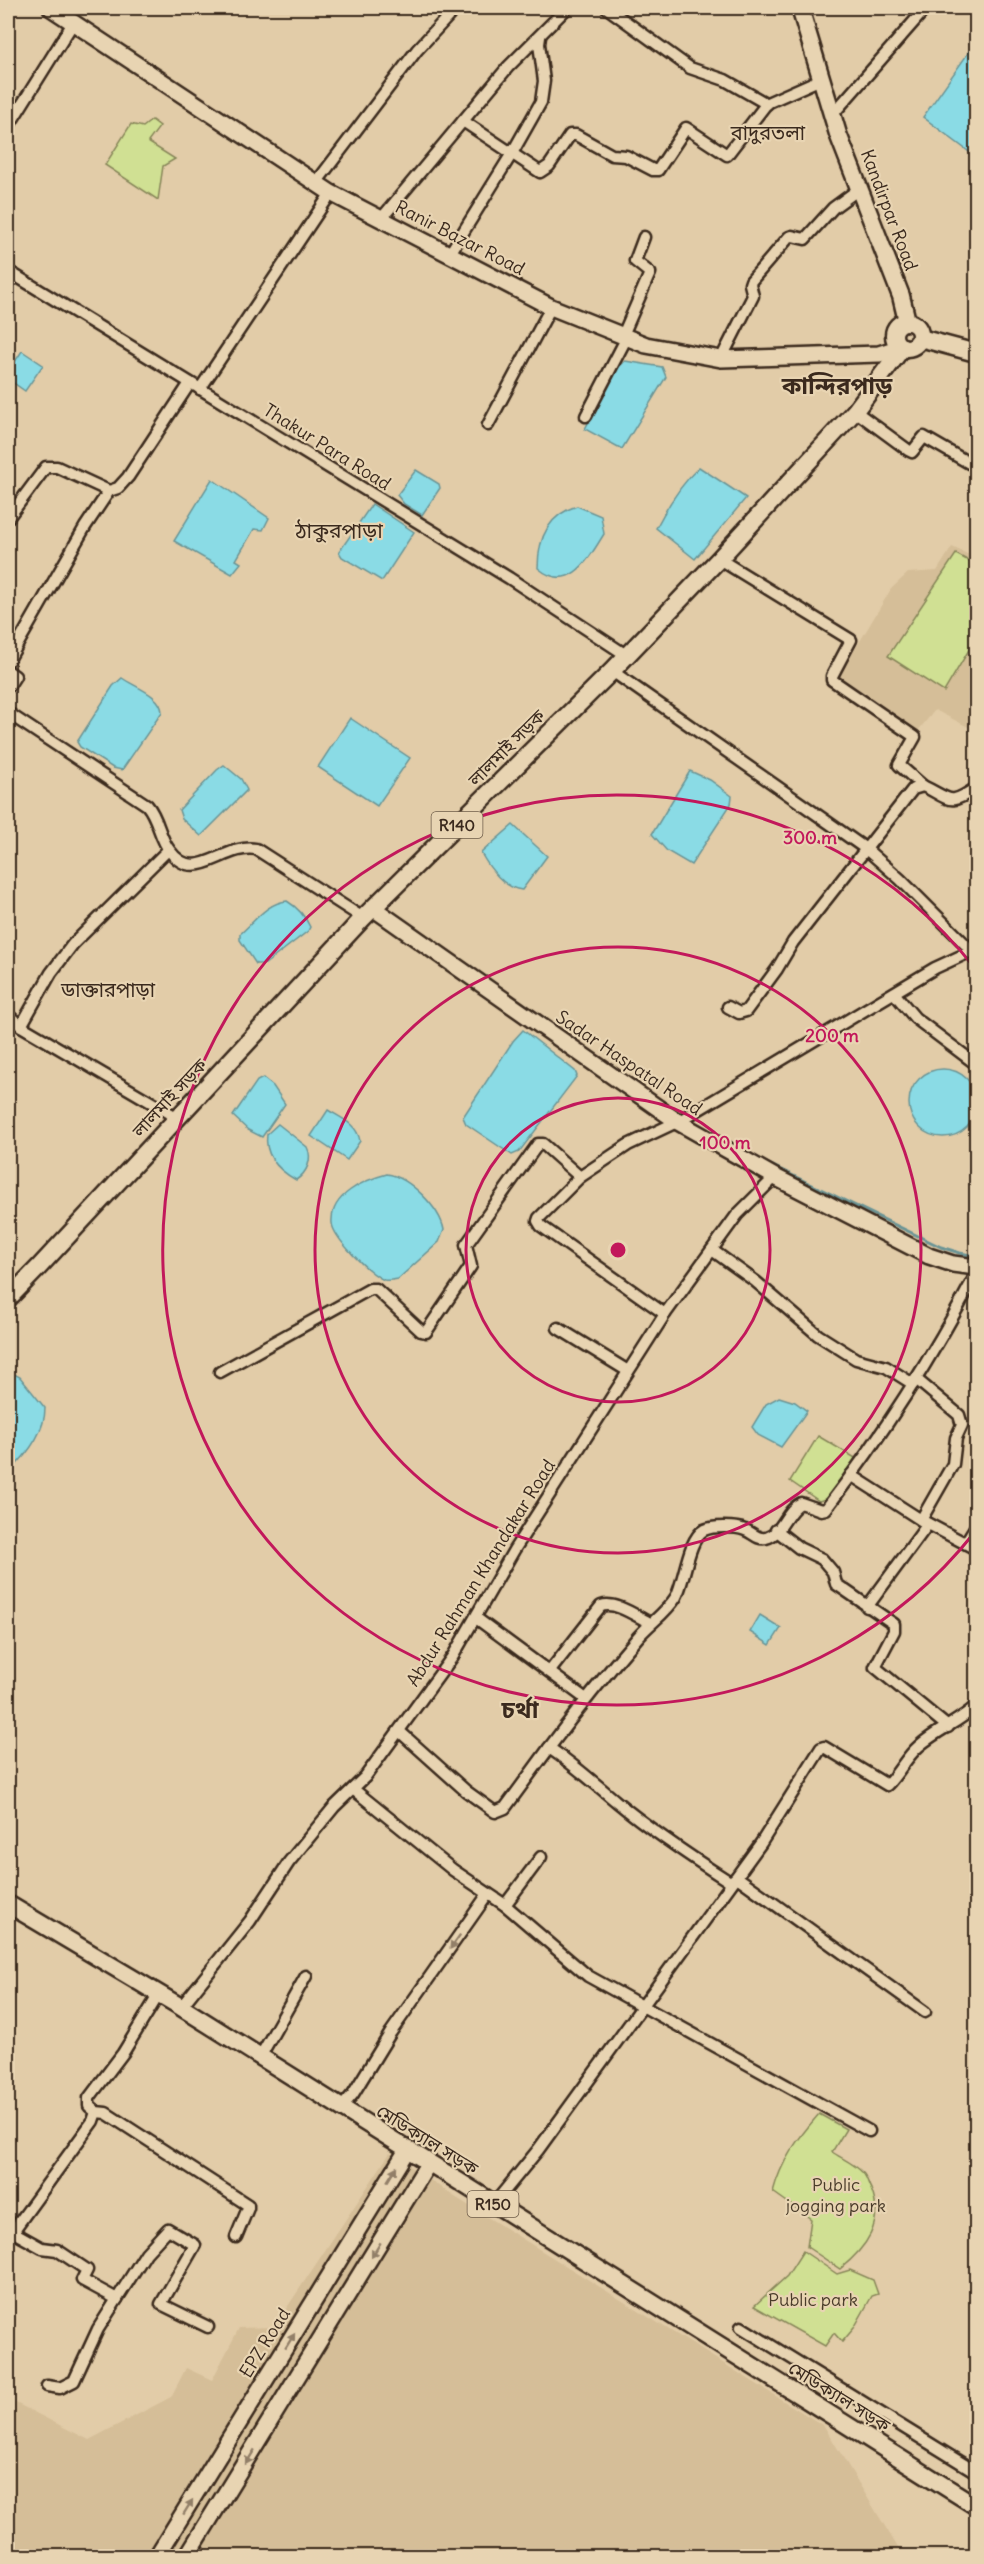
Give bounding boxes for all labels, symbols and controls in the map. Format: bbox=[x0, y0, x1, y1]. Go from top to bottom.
district label: বাদুরতলা bbox=[730, 120, 806, 145]
street label: Kandirpar Road bbox=[856, 146, 923, 274]
street label: Ranir Bazar Road bbox=[392, 195, 529, 280]
district label: কান্দিরপাড় bbox=[781, 370, 893, 400]
street label: Thakur Para Road bbox=[259, 398, 396, 495]
district label: ঠাকুরপাড়া bbox=[294, 517, 383, 544]
street label: লালমাই সড়ক bbox=[463, 704, 550, 792]
road number: R140 bbox=[432, 812, 482, 838]
text: 300 m bbox=[783, 826, 837, 849]
district label: ডাক্তারপাড়া bbox=[60, 977, 156, 1002]
street label: Sadar Haspatal Road bbox=[552, 1005, 707, 1120]
text: 200 m bbox=[805, 1024, 859, 1047]
street label: লালমাই সড়ক bbox=[127, 1053, 212, 1143]
text: 100 m bbox=[700, 1131, 751, 1154]
centre of rings bbox=[608, 1240, 628, 1260]
street label: Abdur Rahman Khandakar Road bbox=[401, 1455, 560, 1690]
district label: চর্থা bbox=[501, 1694, 540, 1724]
one-way arrow bbox=[449, 1934, 461, 1950]
street label: মেডিক্যাল সড়ক bbox=[372, 2099, 483, 2180]
one-way arrow bbox=[386, 2166, 397, 2182]
park label: Public jogging park bbox=[785, 2173, 886, 2217]
road number: R150 bbox=[468, 2191, 518, 2217]
one-way arrow bbox=[371, 2242, 382, 2258]
park label: Public park bbox=[768, 2288, 858, 2311]
street label: EPZ Road bbox=[234, 2303, 295, 2382]
one-way arrow bbox=[284, 2332, 295, 2349]
street label: মেডিক্যাল সড়ক bbox=[784, 2356, 895, 2437]
one-way arrow bbox=[244, 2448, 255, 2465]
one-way arrow bbox=[182, 2499, 193, 2515]

